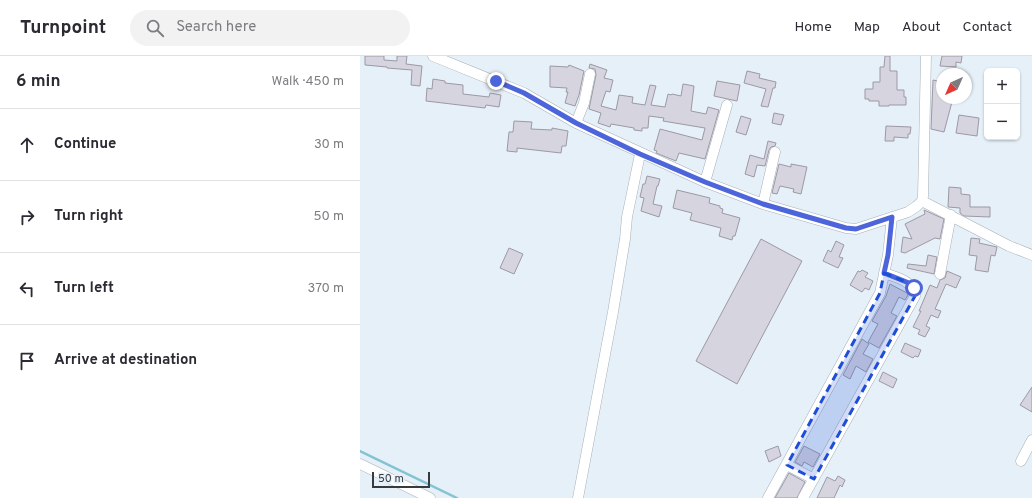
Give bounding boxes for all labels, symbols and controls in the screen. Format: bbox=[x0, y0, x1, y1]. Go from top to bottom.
search box bbox=[130, 10, 410, 46]
text: Turnpoint bbox=[20, 16, 106, 40]
icon: search bbox=[144, 17, 166, 39]
text: Search here bbox=[176, 18, 256, 37]
text: Home bbox=[795, 19, 832, 36]
text: Map bbox=[854, 19, 880, 36]
text: About bbox=[902, 19, 941, 36]
text: Contact bbox=[963, 19, 1012, 36]
north arrow bbox=[936, 68, 972, 104]
map controls bbox=[984, 68, 1020, 140]
button: + bbox=[984, 68, 1020, 104]
text: 6 min bbox=[16, 71, 60, 93]
route end bbox=[487, 72, 505, 90]
text: Walk · 450 m bbox=[272, 74, 344, 90]
button: − bbox=[984, 104, 1020, 140]
icon: ahead bbox=[16, 134, 38, 156]
text: Continue bbox=[54, 135, 116, 154]
text: 30 m bbox=[314, 137, 344, 153]
icon: right bbox=[16, 206, 38, 228]
text: Turn right bbox=[54, 207, 123, 226]
text: 50 m bbox=[314, 209, 344, 225]
icon: left bbox=[16, 278, 38, 300]
text: Turn left bbox=[54, 279, 114, 298]
route start bbox=[905, 279, 923, 297]
text: 370 m bbox=[307, 281, 344, 297]
icon: arrive bbox=[16, 350, 38, 372]
text: Arrive at destination bbox=[54, 351, 197, 370]
scale bar bbox=[372, 470, 430, 489]
text: 50 m bbox=[378, 472, 404, 486]

